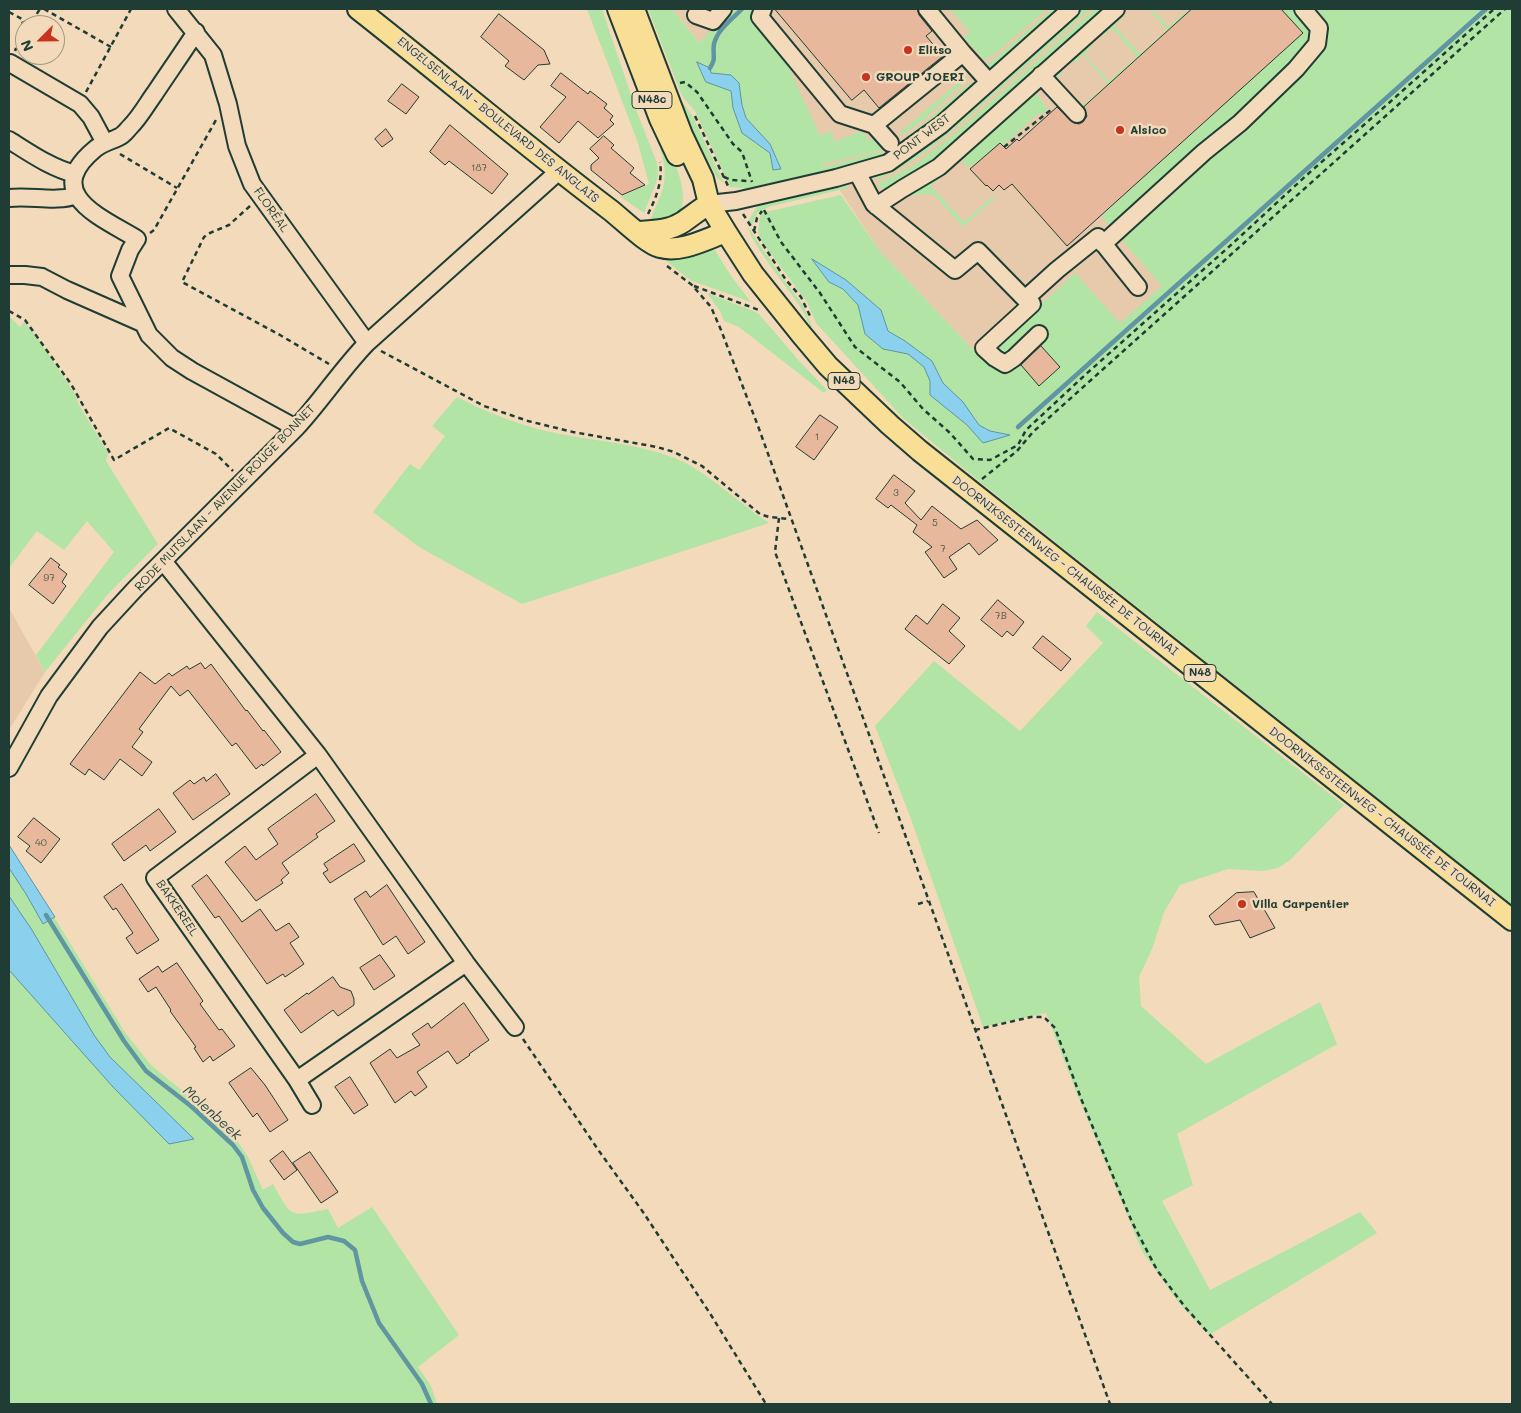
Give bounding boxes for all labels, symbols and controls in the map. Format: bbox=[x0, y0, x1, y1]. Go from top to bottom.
north arrow bbox=[15, 15, 65, 65]
street label: ENGELSENLAAN - BOULEVARD DES ANGLAIS bbox=[394, 34, 602, 206]
text: N bbox=[16, 37, 37, 54]
place label: Elitso bbox=[918, 43, 952, 57]
marker: Elitso bbox=[902, 44, 914, 56]
place label: GROUP JOERI bbox=[876, 70, 964, 84]
marker: GROUP JOERI bbox=[860, 71, 872, 83]
road number: N48c bbox=[632, 92, 672, 108]
street label: PONT WEST bbox=[891, 111, 953, 163]
place label: Alsico bbox=[1130, 123, 1166, 137]
marker: Alsico bbox=[1114, 124, 1126, 136]
house number: 187 bbox=[471, 162, 487, 174]
street label: FLORÉAL bbox=[250, 185, 292, 235]
road number: N48 bbox=[828, 372, 860, 390]
street label: RODE MUTSLAAN - AVENUE ROUGE BONNET bbox=[132, 402, 318, 594]
house number: 1 bbox=[815, 431, 819, 443]
street label: DOORNIKSESTEENWEG - CHAUSSÉE DE TOURNAI bbox=[949, 473, 1181, 659]
house number: 3 bbox=[893, 487, 899, 499]
house number: 5 bbox=[932, 517, 938, 529]
house number: 7 bbox=[940, 543, 946, 555]
house number: 97 bbox=[43, 572, 55, 584]
house number: 7B bbox=[995, 610, 1007, 622]
road number: N48 bbox=[1184, 664, 1216, 681]
street label: DOORNIKSESTEENWEG - CHAUSSÉE DE TOURNAI bbox=[1266, 724, 1498, 910]
house number: 40 bbox=[35, 837, 47, 849]
street label: BAKKEREEL bbox=[153, 877, 201, 939]
place label: Villa Carpentier bbox=[1252, 897, 1349, 911]
marker: Villa Carpentier bbox=[1236, 898, 1248, 910]
water label: Molenbeek bbox=[179, 1082, 245, 1144]

